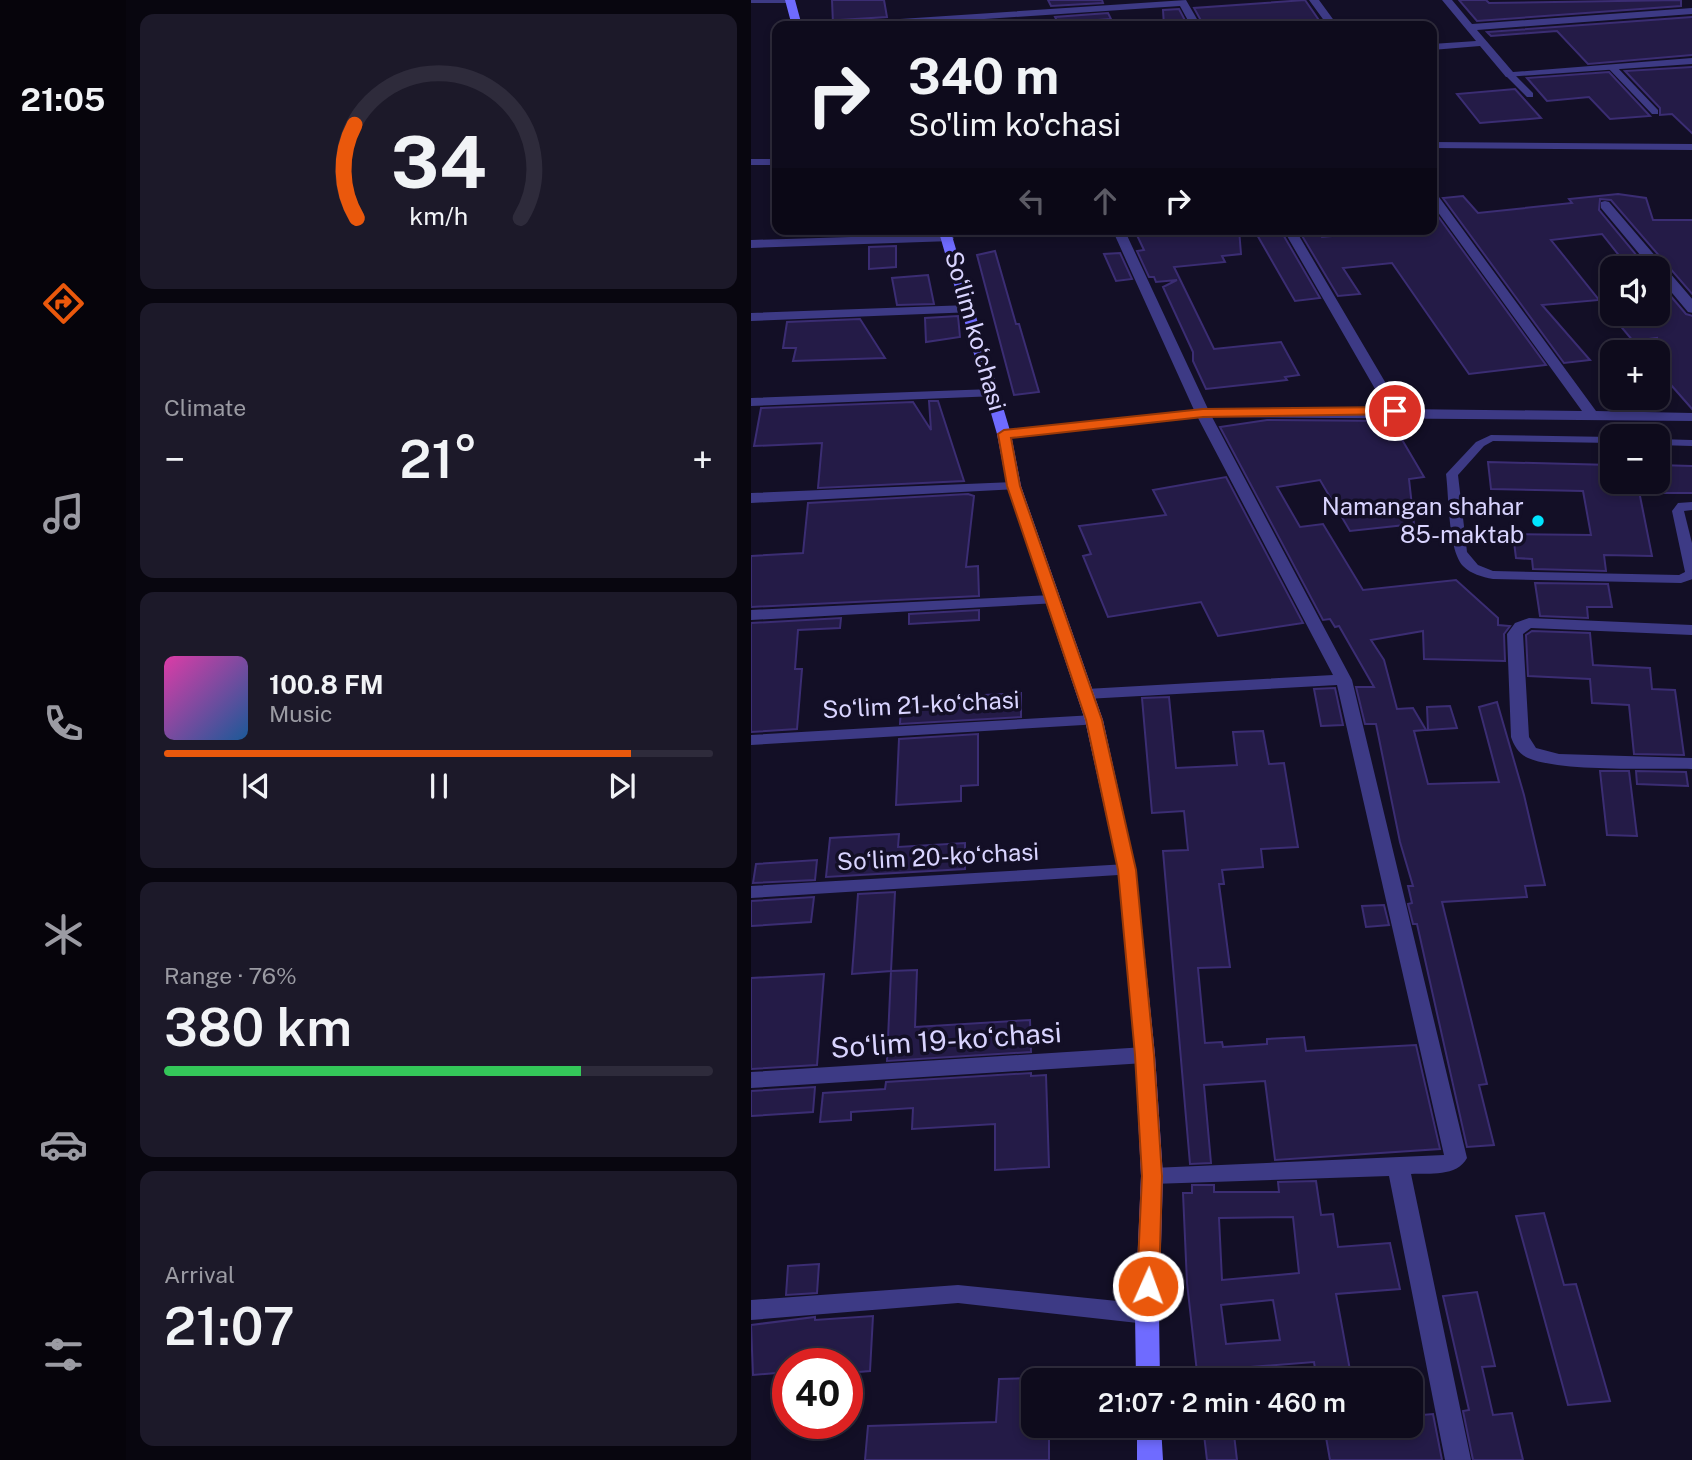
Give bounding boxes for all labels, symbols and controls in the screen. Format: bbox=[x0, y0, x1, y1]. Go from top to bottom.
text: 340 m bbox=[908, 47, 1059, 105]
icon: right bbox=[793, 49, 884, 140]
text: 21:05 bbox=[21, 81, 105, 118]
text: So'lim ko'chasi bbox=[908, 106, 1121, 143]
text: 34 bbox=[391, 119, 486, 204]
icon: left bbox=[1013, 182, 1051, 220]
icon: ahead bbox=[1086, 182, 1124, 220]
icon: right bbox=[1159, 182, 1197, 220]
text: km/h bbox=[409, 200, 468, 230]
street label: Soʻlim koʻchasi bbox=[940, 248, 1012, 414]
map controls bbox=[1600, 256, 1670, 494]
button: sound bbox=[1600, 256, 1670, 326]
icon: directions bbox=[39, 279, 88, 328]
button: + bbox=[1600, 340, 1670, 410]
pin bbox=[1365, 381, 1425, 441]
icon: arrive bbox=[1376, 392, 1414, 430]
text: Climate bbox=[164, 394, 246, 421]
button: − bbox=[1600, 424, 1670, 494]
text: 21° bbox=[399, 429, 478, 490]
text: − bbox=[164, 437, 185, 482]
text: + bbox=[692, 437, 713, 482]
icon: music bbox=[39, 489, 88, 538]
place label: Namangan shahar 85-maktab bbox=[1322, 492, 1524, 548]
marker: Namangan shahar 85-maktab bbox=[1530, 513, 1546, 529]
text: 100.8 FM bbox=[269, 669, 384, 700]
street label: Soʻlim 21-koʻchasi bbox=[822, 685, 1020, 723]
icon: phone bbox=[39, 699, 88, 748]
text: Music bbox=[269, 700, 333, 727]
icon: previous bbox=[237, 767, 275, 805]
icon: pause bbox=[420, 767, 458, 805]
icon: next bbox=[603, 767, 641, 805]
street label: Soʻlim 20-koʻchasi bbox=[836, 837, 1040, 875]
icon: climate bbox=[39, 910, 88, 959]
text: Range · 76% bbox=[164, 962, 297, 989]
text: 380 km bbox=[164, 997, 352, 1058]
street label: Soʻlim 19-koʻchasi bbox=[829, 1015, 1062, 1064]
icon: car bbox=[39, 1120, 88, 1169]
position arrow bbox=[1111, 1249, 1185, 1323]
text: Arrival bbox=[164, 1261, 235, 1288]
text: 21:07 bbox=[164, 1296, 295, 1357]
icon: filters bbox=[39, 1330, 88, 1379]
speed limit sign: 40 bbox=[772, 1348, 863, 1439]
text: 21:07 · 2 min · 460 m bbox=[1098, 1387, 1346, 1418]

